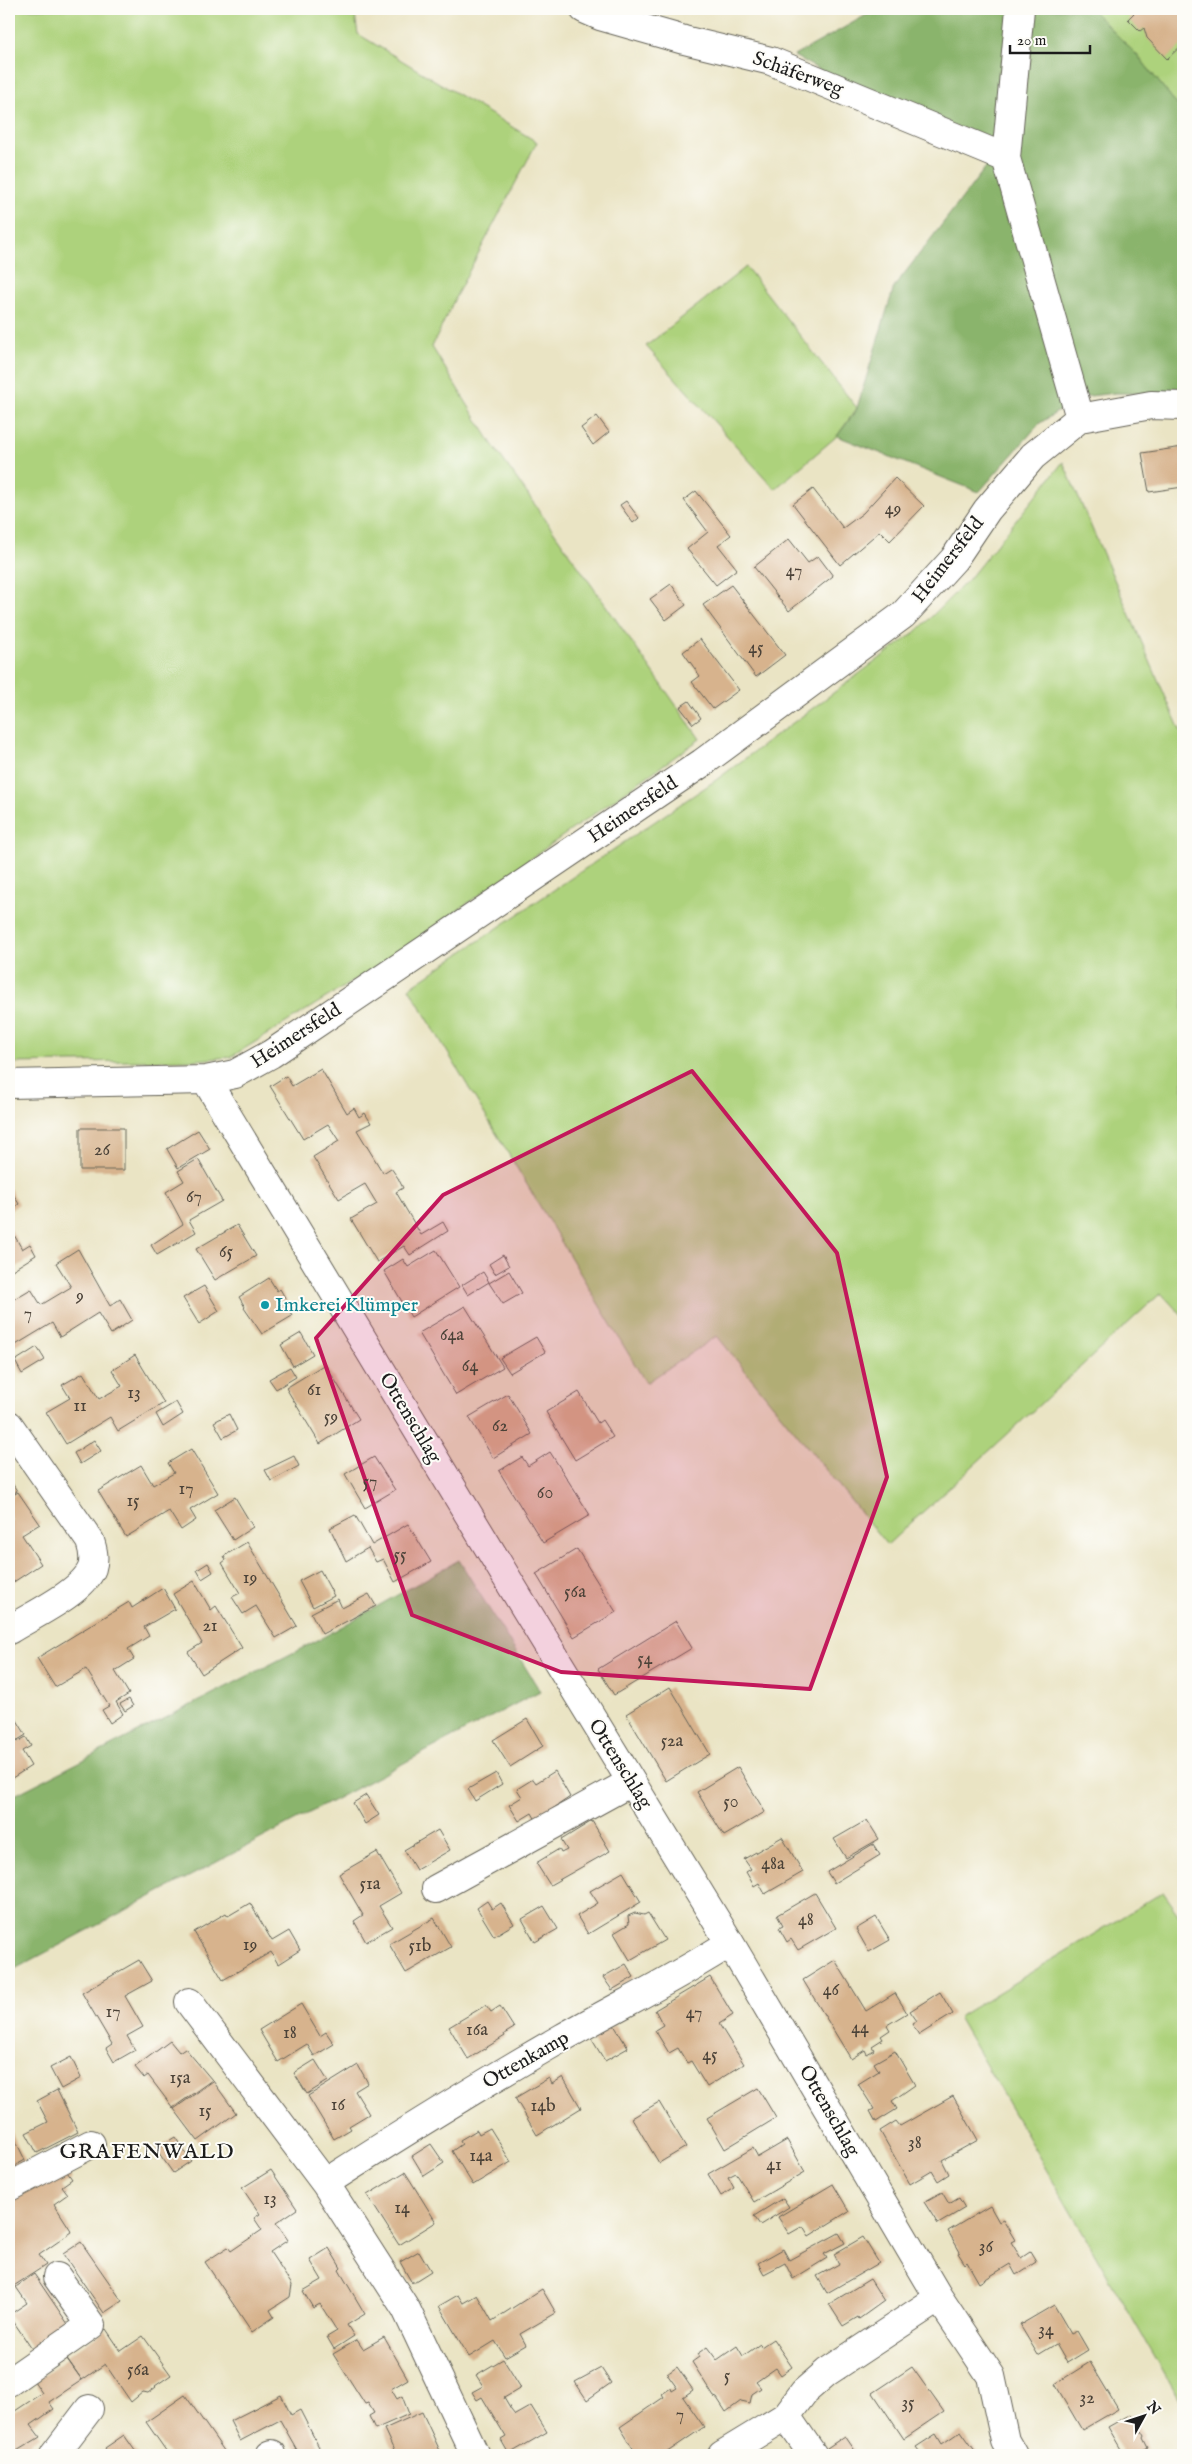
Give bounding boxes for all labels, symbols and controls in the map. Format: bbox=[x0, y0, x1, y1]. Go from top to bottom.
scale bar bbox=[1010, 22, 1090, 54]
text: 20 m bbox=[1017, 31, 1047, 50]
street label: Schäferweg bbox=[749, 46, 848, 102]
house number: 49 bbox=[885, 498, 901, 521]
street label: Heimersfeld bbox=[907, 512, 990, 608]
house number: 47 bbox=[786, 560, 802, 583]
house number: 45 bbox=[748, 637, 764, 660]
street label: Heimersfeld bbox=[583, 771, 683, 849]
street label: Heimersfeld bbox=[246, 997, 346, 1074]
house number: 26 bbox=[94, 1139, 110, 1162]
house number: 67 bbox=[186, 1186, 202, 1209]
house number: 65 bbox=[219, 1241, 234, 1264]
house number: 9 bbox=[75, 1285, 84, 1308]
place label: Imkerei Klümper bbox=[275, 1293, 419, 1318]
marker: Imkerei Klümper bbox=[259, 1299, 271, 1311]
house number: 7 bbox=[24, 1303, 32, 1326]
house number: 64a bbox=[440, 1324, 464, 1347]
house number: 64 bbox=[462, 1355, 478, 1378]
street label: Ottenschlag bbox=[373, 1368, 447, 1469]
house number: 61 bbox=[307, 1379, 321, 1402]
house number: 13 bbox=[127, 1382, 141, 1405]
house number: 11 bbox=[73, 1395, 87, 1418]
house number: 59 bbox=[324, 1406, 338, 1429]
house number: 62 bbox=[492, 1415, 508, 1438]
house number: 57 bbox=[363, 1471, 377, 1494]
house number: 17 bbox=[178, 1478, 194, 1501]
house number: 60 bbox=[537, 1482, 553, 1505]
house number: 15 bbox=[126, 1490, 140, 1513]
house number: 55 bbox=[393, 1544, 407, 1567]
house number: 19 bbox=[243, 1567, 257, 1590]
house number: 56a bbox=[564, 1581, 586, 1604]
house number: 21 bbox=[202, 1615, 218, 1638]
house number: 54 bbox=[637, 1648, 653, 1671]
street label: Ottenschlag bbox=[583, 1714, 658, 1815]
house number: 52a bbox=[661, 1730, 684, 1753]
house number: 50 bbox=[723, 1791, 739, 1814]
house number: 48a bbox=[761, 1853, 785, 1876]
house number: 51a bbox=[359, 1873, 381, 1896]
house number: 48 bbox=[798, 1909, 814, 1932]
house number: 19 bbox=[243, 1934, 257, 1957]
house number: 51b bbox=[409, 1935, 432, 1958]
house number: 46 bbox=[823, 1979, 840, 2002]
house number: 17 bbox=[105, 2001, 121, 2024]
house number: 47 bbox=[686, 2002, 702, 2025]
house number: 44 bbox=[851, 2017, 869, 2040]
house number: 16a bbox=[466, 2019, 488, 2042]
house number: 18 bbox=[283, 2022, 297, 2045]
street label: Ottenkamp bbox=[478, 2025, 574, 2095]
house number: 45 bbox=[702, 2044, 718, 2067]
street label: Ottenschlag bbox=[793, 2061, 866, 2162]
house number: 15a bbox=[169, 2067, 191, 2090]
house number: 16 bbox=[331, 2094, 346, 2117]
house number: 14b bbox=[530, 2095, 556, 2118]
house number: 15 bbox=[198, 2100, 212, 2123]
house number: 38 bbox=[908, 2132, 922, 2155]
district label: GRAFENWALD bbox=[59, 2138, 235, 2166]
house number: 14a bbox=[469, 2145, 493, 2168]
house number: 41 bbox=[766, 2154, 782, 2177]
house number: 13 bbox=[263, 2188, 277, 2211]
house number: 14 bbox=[394, 2197, 410, 2220]
house number: 36 bbox=[979, 2236, 994, 2259]
house number: 34 bbox=[1038, 2319, 1054, 2342]
house number: 56a bbox=[127, 2359, 149, 2382]
house number: 5 bbox=[724, 2365, 731, 2388]
house number: 32 bbox=[1079, 2387, 1095, 2410]
house number: 35 bbox=[901, 2392, 915, 2415]
north arrow bbox=[1120, 2392, 1170, 2442]
text: N bbox=[1142, 2397, 1164, 2419]
house number: 7 bbox=[676, 2404, 684, 2427]

